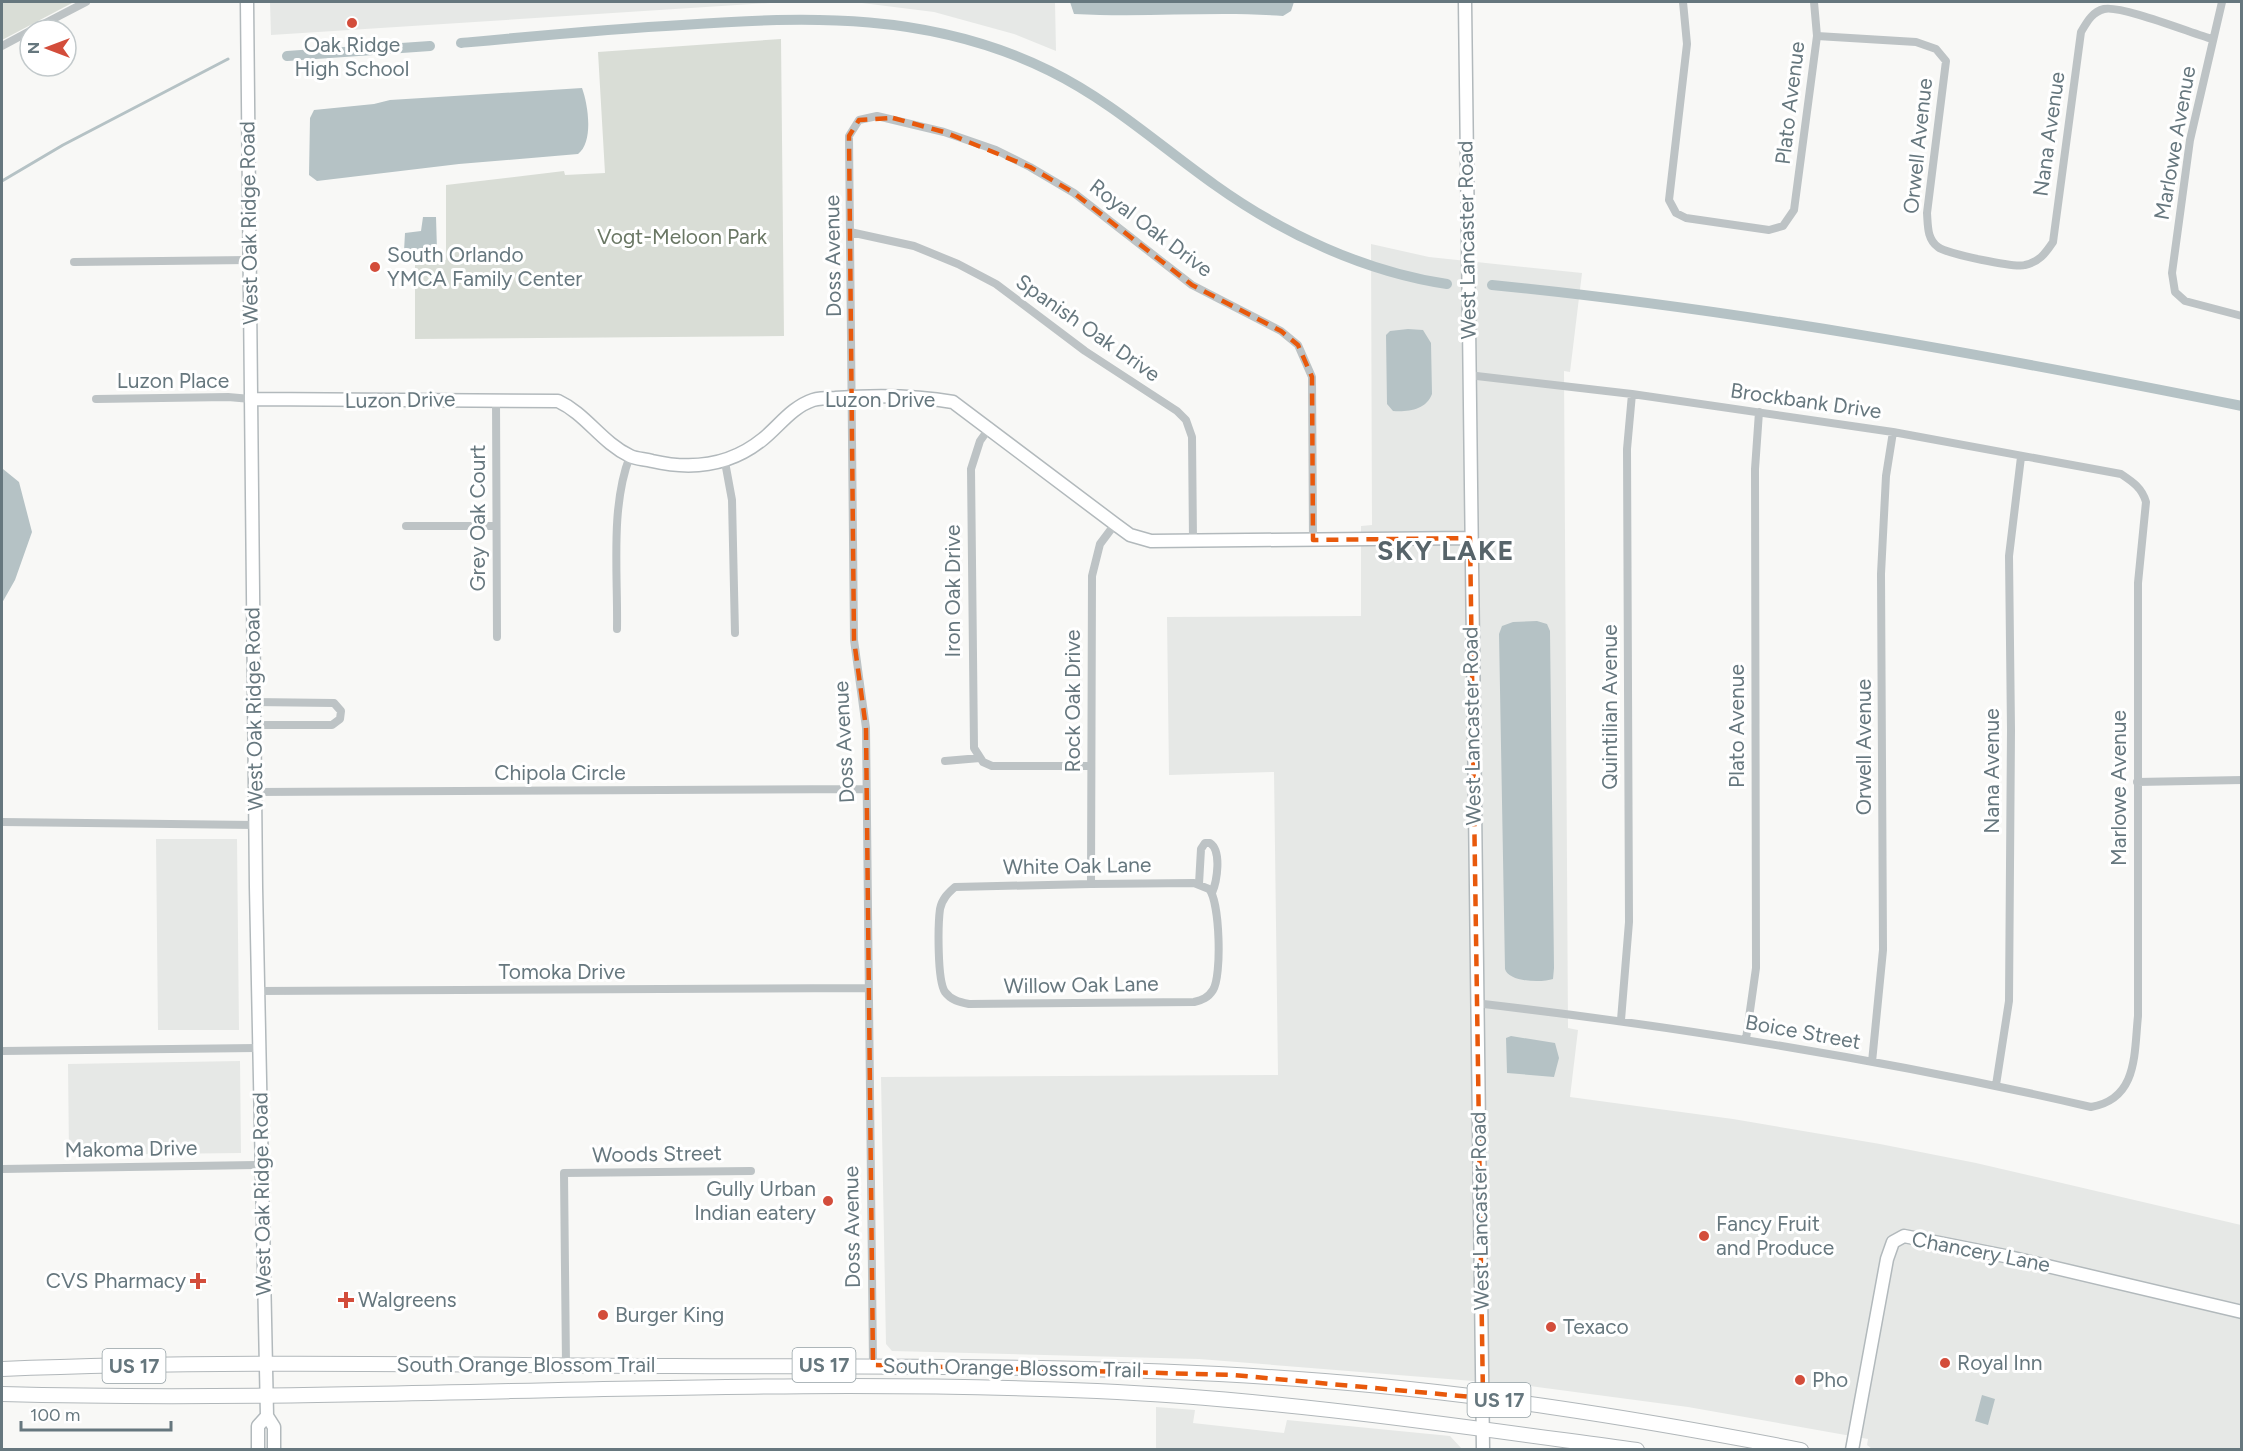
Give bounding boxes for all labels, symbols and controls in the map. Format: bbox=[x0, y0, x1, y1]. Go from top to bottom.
marker: Oak Ridge High School bbox=[345, 16, 359, 30]
north arrow bbox=[18, 18, 78, 78]
place label: Oak Ridge High School bbox=[295, 32, 409, 81]
street label: Plato Avenue bbox=[1770, 40, 1809, 166]
text: N bbox=[24, 42, 43, 54]
street label: Marlowe Avenue bbox=[2149, 64, 2200, 222]
street label: Nana Avenue bbox=[2027, 70, 2070, 198]
street label: Orwell Avenue bbox=[1898, 77, 1937, 215]
street label: West Oak Ridge Road bbox=[234, 121, 263, 325]
street label: West Lancaster Road bbox=[1452, 140, 1481, 340]
street label: Royal Oak Drive bbox=[1085, 173, 1218, 282]
street label: Doss Avenue bbox=[819, 195, 846, 317]
park label: Vogt-Meloon Park bbox=[597, 224, 768, 249]
place label: South Orlando YMCA Family Center bbox=[387, 242, 582, 291]
marker: South Orlando YMCA Family Center bbox=[368, 260, 382, 274]
street label: Spanish Oak Drive bbox=[1011, 269, 1165, 387]
street label: Luzon Place bbox=[117, 368, 229, 393]
street label: Brockbank Drive bbox=[1729, 378, 1883, 423]
street label: Luzon Drive bbox=[344, 386, 455, 413]
street label: Luzon Drive bbox=[825, 387, 935, 412]
street label: Grey Oak Court bbox=[465, 444, 490, 591]
street label: Iron Oak Drive bbox=[940, 525, 965, 657]
district label: SKY LAKE bbox=[1377, 534, 1515, 567]
street label: West Oak Ridge Road bbox=[239, 607, 268, 811]
street label: Quintilian Avenue bbox=[1597, 624, 1622, 790]
street label: West Lancaster Road bbox=[1457, 626, 1486, 826]
street label: Rock Oak Drive bbox=[1060, 630, 1085, 773]
street label: Plato Avenue bbox=[1724, 664, 1749, 788]
street label: Orwell Avenue bbox=[1851, 679, 1876, 815]
street label: Doss Avenue bbox=[828, 680, 859, 804]
street label: Nana Avenue bbox=[1979, 708, 2004, 834]
street label: Marlowe Avenue bbox=[2106, 710, 2131, 866]
street label: Chipola Circle bbox=[494, 760, 626, 785]
street label: White Oak Lane bbox=[1003, 852, 1151, 879]
street label: Tomoka Drive bbox=[499, 959, 625, 984]
street label: Willow Oak Lane bbox=[1003, 971, 1159, 998]
street label: Boice Street bbox=[1743, 1009, 1863, 1054]
street label: West Oak Ridge Road bbox=[247, 1092, 276, 1296]
street label: West Lancaster Road bbox=[1465, 1111, 1494, 1311]
street label: Makoma Drive bbox=[64, 1135, 198, 1162]
street label: Woods Street bbox=[592, 1140, 722, 1167]
street label: Doss Avenue bbox=[838, 1166, 865, 1288]
place label: Gully Urban Indian eatery bbox=[694, 1176, 816, 1225]
marker: Gully Urban Indian eatery bbox=[821, 1194, 835, 1208]
place label: Fancy Fruit and Produce bbox=[1716, 1211, 1834, 1260]
street label: Chancery Lane bbox=[1910, 1226, 2052, 1277]
marker: Fancy Fruit and Produce bbox=[1697, 1229, 1711, 1243]
place label: CVS Pharmacy bbox=[46, 1268, 186, 1293]
marker: CVS Pharmacy bbox=[191, 1274, 205, 1288]
place label: Walgreens bbox=[358, 1287, 457, 1312]
marker: Walgreens bbox=[339, 1293, 353, 1307]
place label: Burger King bbox=[615, 1302, 724, 1327]
marker: Burger King bbox=[596, 1308, 610, 1322]
place label: Texaco bbox=[1563, 1314, 1629, 1339]
marker: Texaco bbox=[1544, 1320, 1558, 1334]
road number: US 17 bbox=[792, 1348, 856, 1382]
road number: US 17 bbox=[102, 1349, 166, 1383]
place label: Royal Inn bbox=[1957, 1350, 2043, 1375]
street label: South Orange Blossom Trail bbox=[397, 1352, 655, 1377]
street label: South Orange Blossom Trail bbox=[882, 1353, 1142, 1382]
marker: Royal Inn bbox=[1938, 1356, 1952, 1370]
place label: Pho bbox=[1812, 1367, 1848, 1392]
marker: Pho bbox=[1793, 1373, 1807, 1387]
road number: US 17 bbox=[1468, 1383, 1530, 1417]
scale bar bbox=[21, 1394, 171, 1432]
text: 100 m bbox=[30, 1404, 80, 1426]

